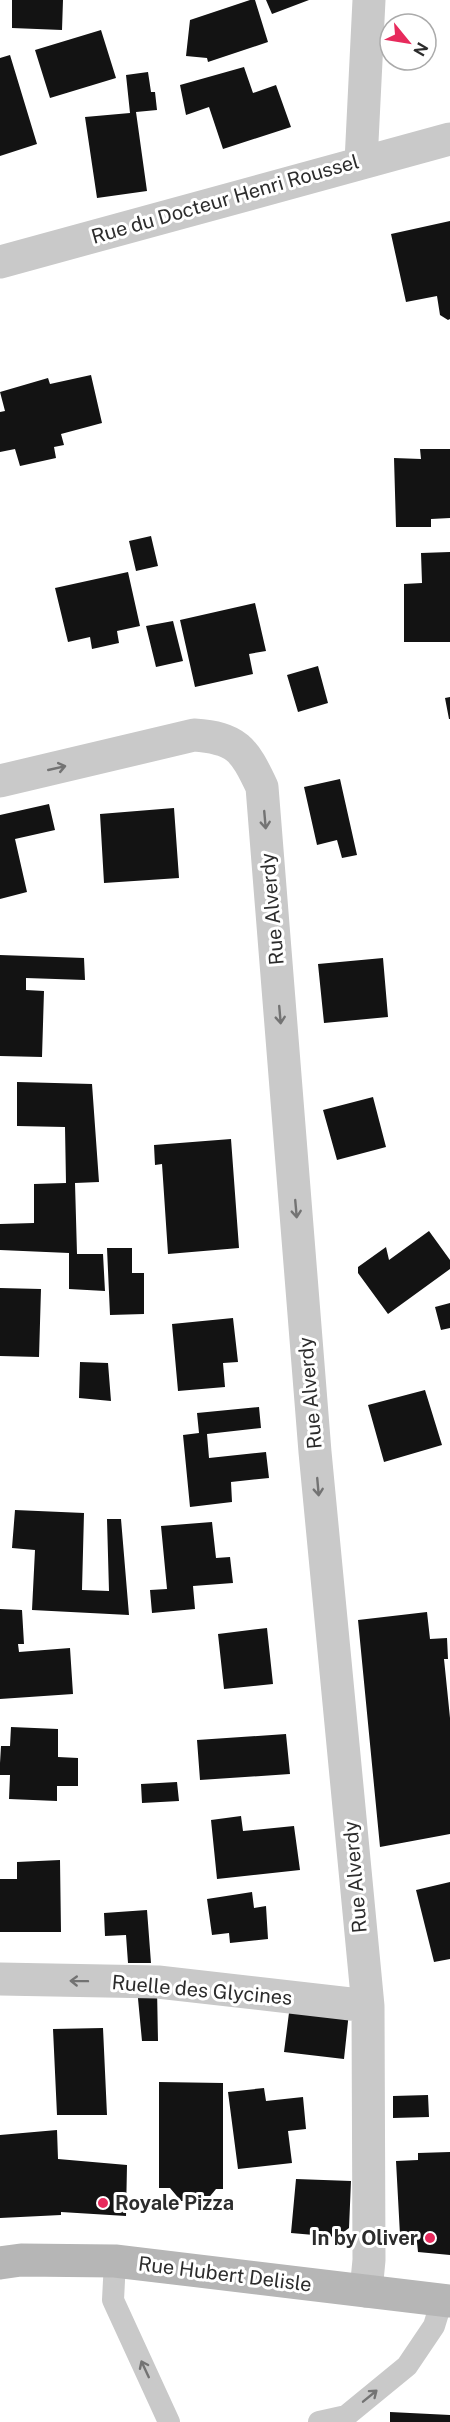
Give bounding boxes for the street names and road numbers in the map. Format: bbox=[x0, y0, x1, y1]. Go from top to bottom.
street label: Rue du Docteur Henri Roussel bbox=[88, 149, 362, 249]
street label: Rue Alverdy bbox=[255, 852, 289, 966]
street label: Rue Alverdy bbox=[293, 1336, 327, 1450]
street label: Rue Alverdy bbox=[338, 1820, 372, 1934]
street label: Ruelle des Glycines bbox=[111, 1970, 293, 2010]
street label: Rue Hubert Delisle bbox=[137, 2251, 313, 2297]

